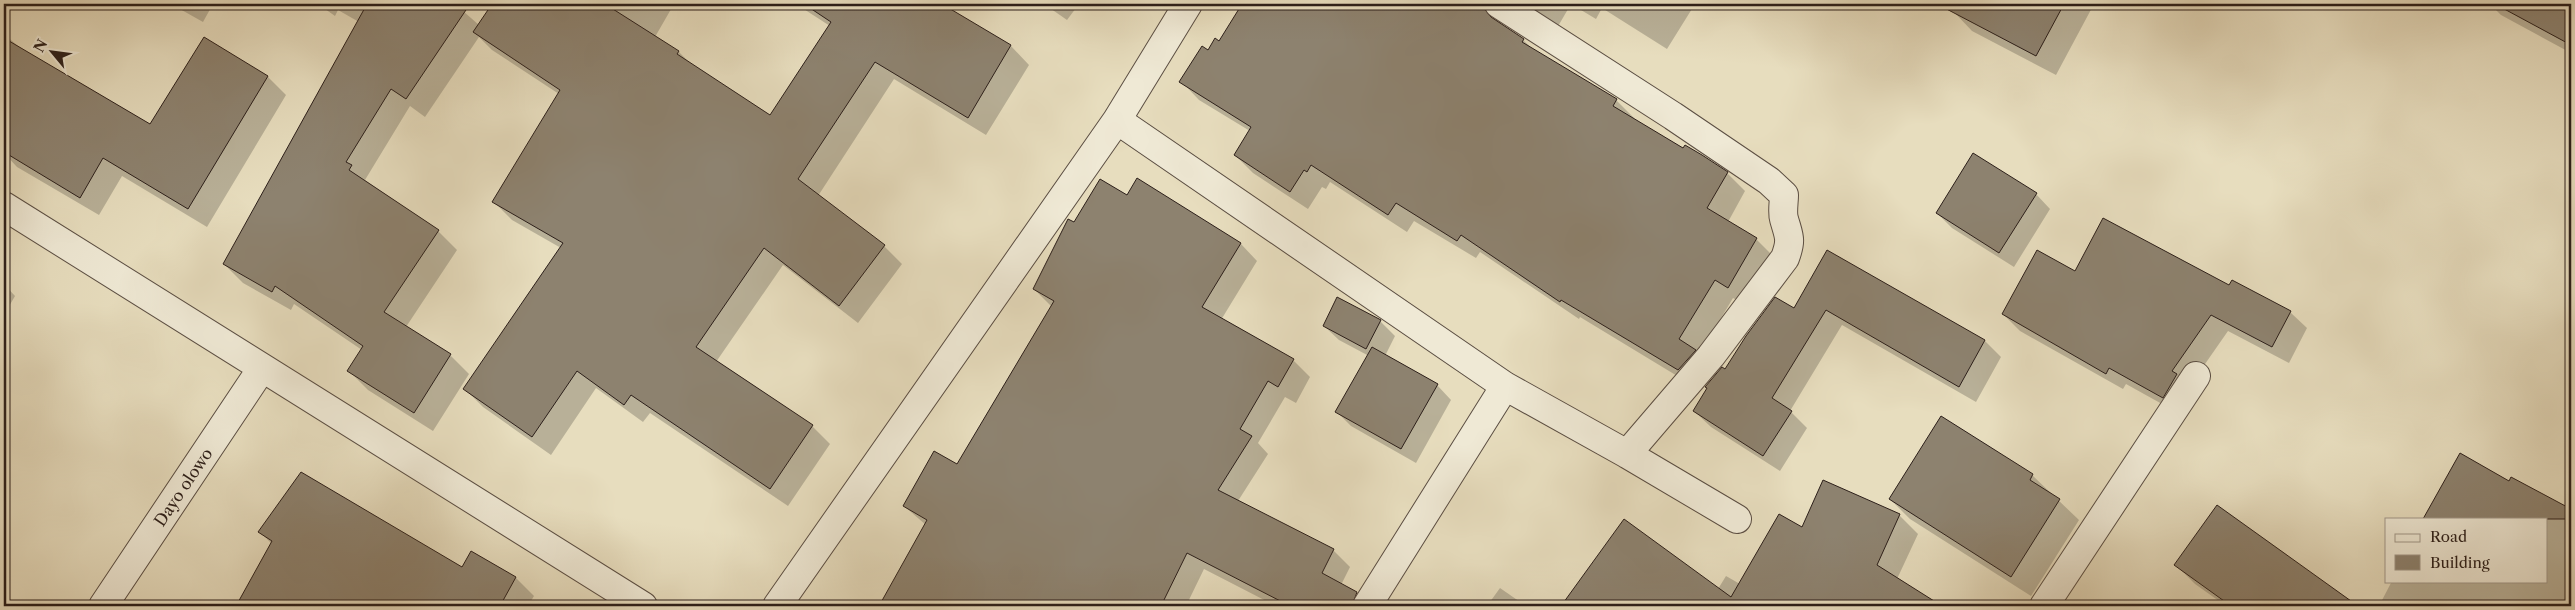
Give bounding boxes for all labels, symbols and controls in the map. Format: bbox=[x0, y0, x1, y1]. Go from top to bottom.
north arrow bbox=[28, 28, 78, 78]
text: N bbox=[30, 36, 51, 55]
street label: Dayo olowo bbox=[150, 444, 217, 530]
legend bbox=[2385, 518, 2548, 582]
text: Road bbox=[2430, 527, 2467, 546]
text: Building bbox=[2430, 553, 2490, 572]

